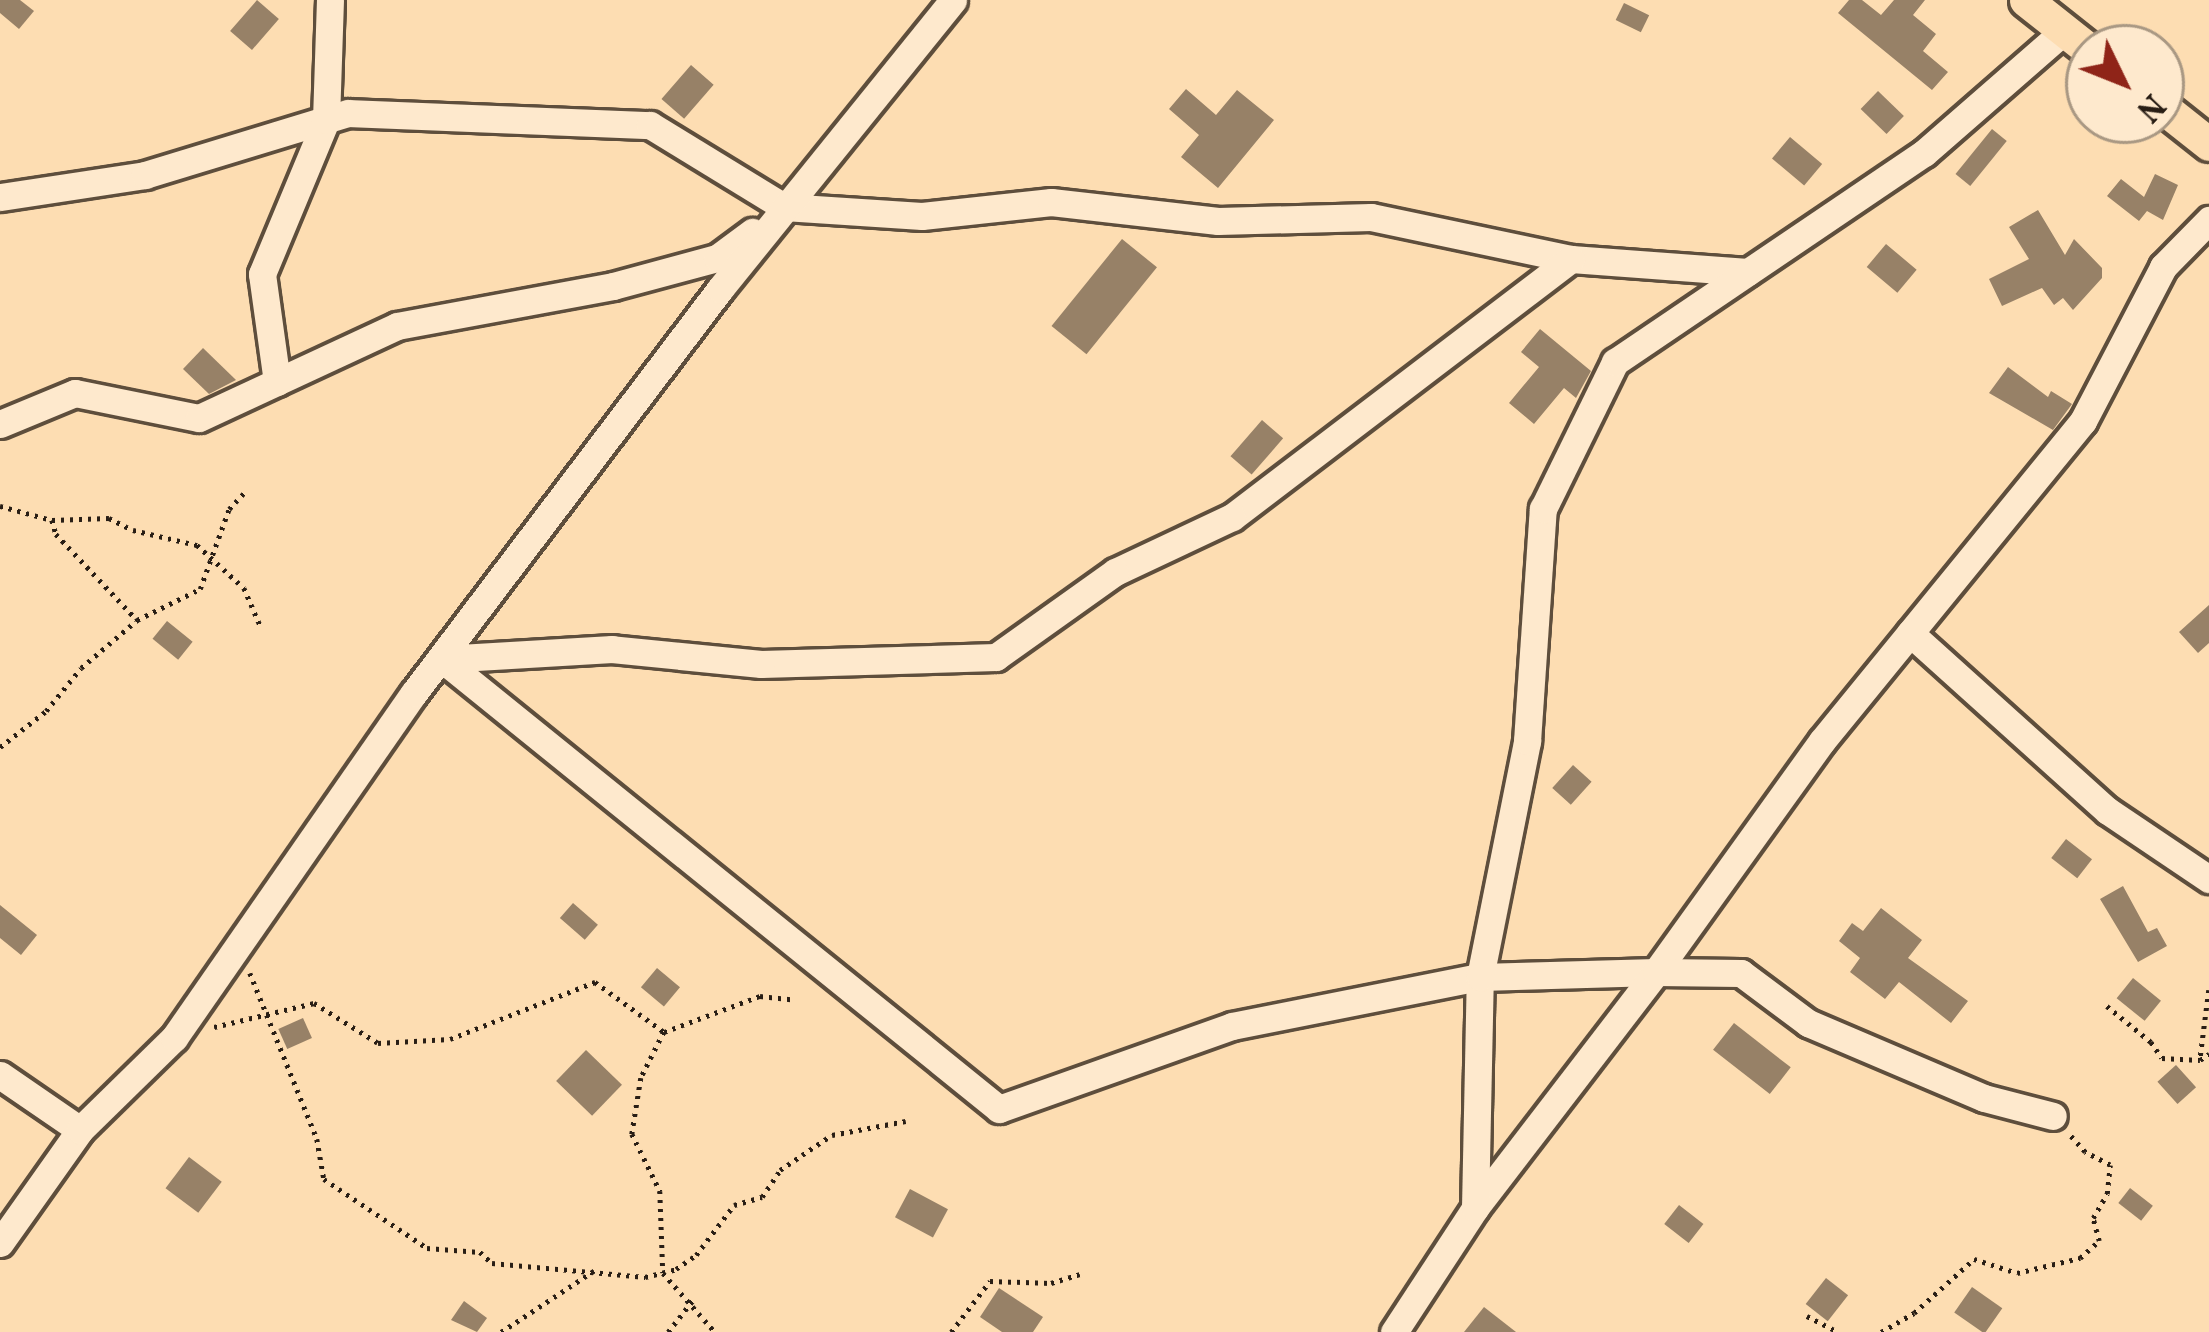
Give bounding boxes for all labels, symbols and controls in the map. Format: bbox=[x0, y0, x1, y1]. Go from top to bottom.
north arrow bbox=[2065, 24, 2185, 144]
text: N bbox=[2124, 82, 2174, 131]

